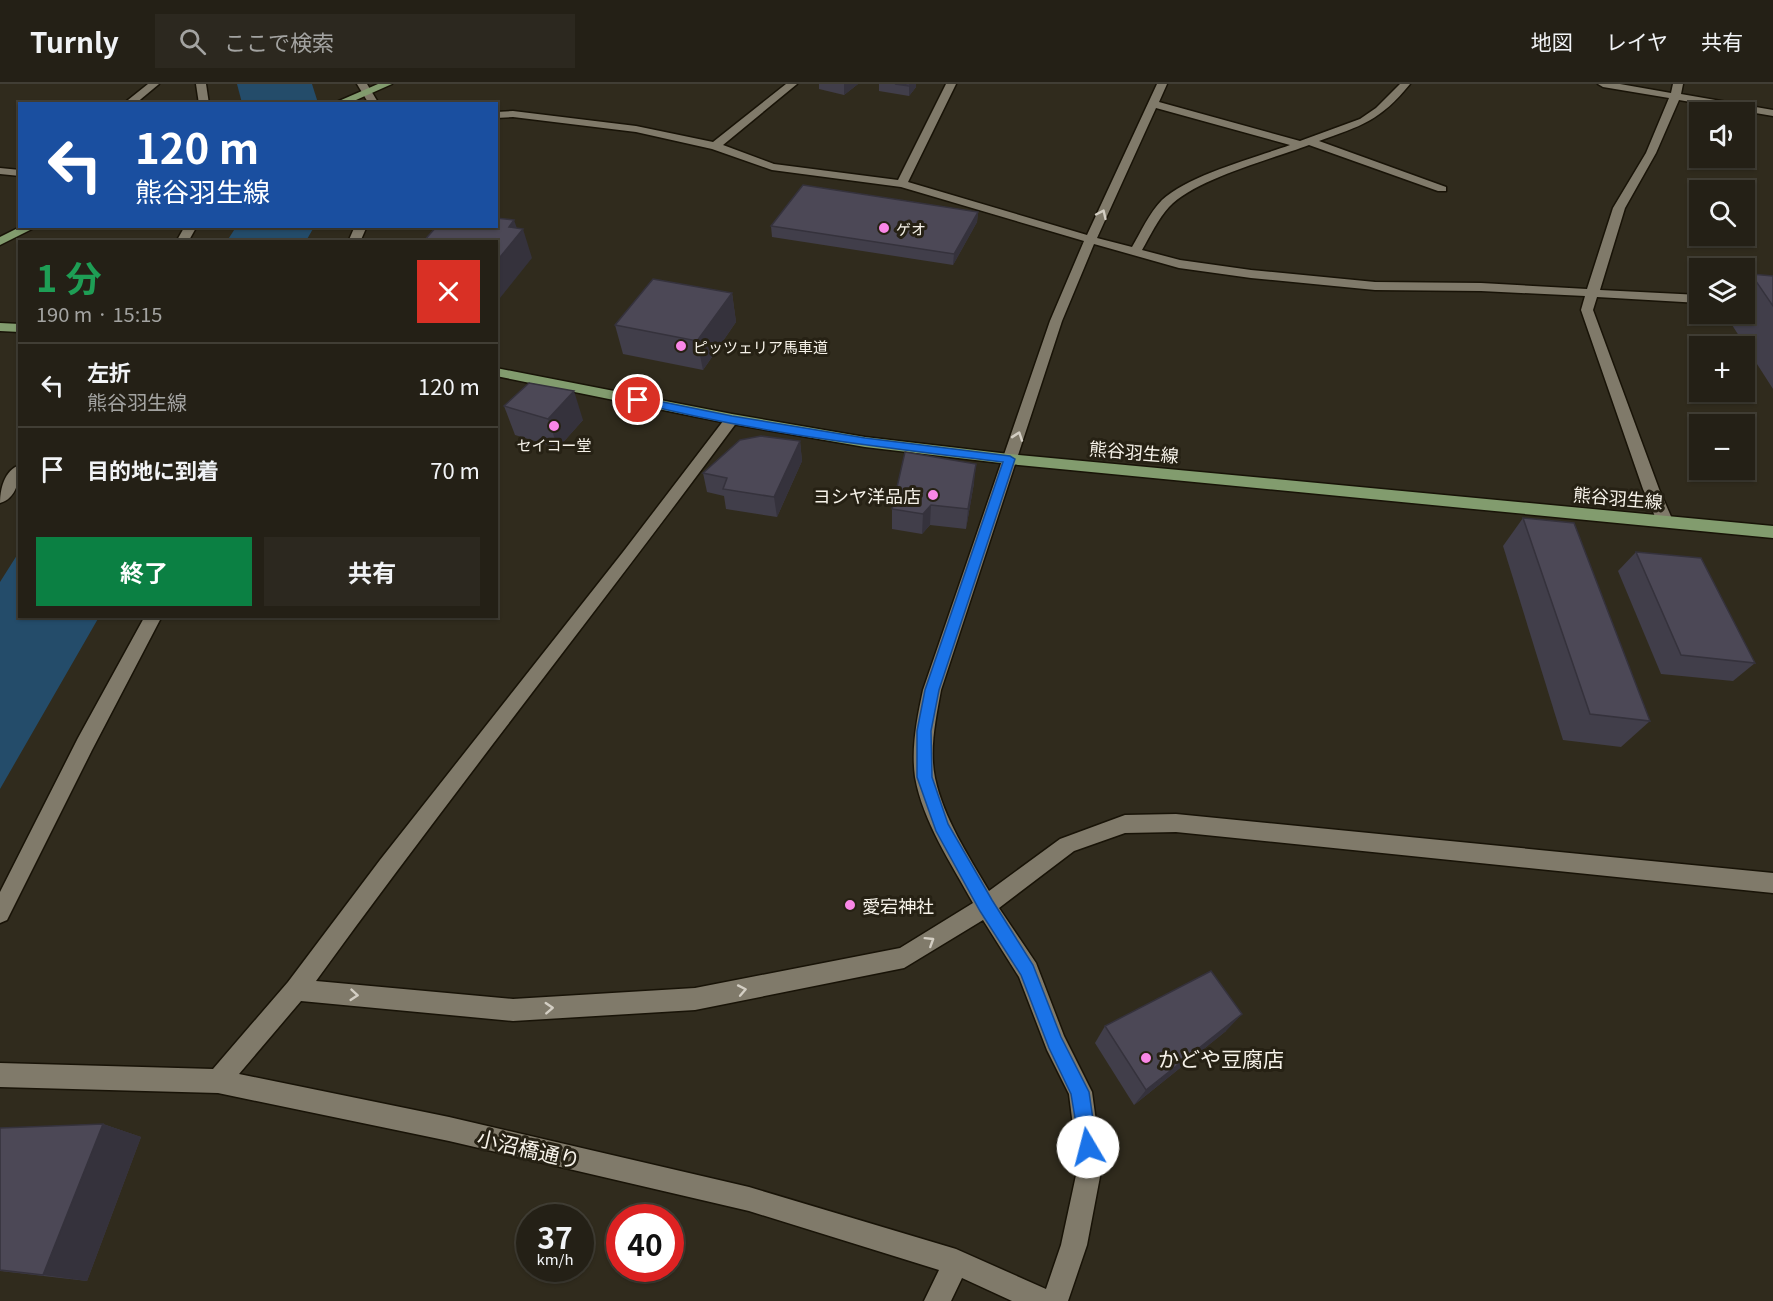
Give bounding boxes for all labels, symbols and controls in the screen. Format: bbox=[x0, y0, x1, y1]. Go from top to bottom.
search box bbox=[155, 14, 575, 68]
text: Turnly bbox=[30, 21, 119, 61]
icon: search bbox=[176, 25, 209, 58]
text: ここで検索 bbox=[224, 25, 334, 57]
text: 地図 bbox=[1531, 26, 1573, 56]
text: レイヤ bbox=[1606, 26, 1668, 56]
text: 共有 bbox=[1701, 26, 1743, 56]
map controls bbox=[1689, 102, 1755, 480]
button: sound bbox=[1689, 102, 1755, 168]
text: 120 m bbox=[135, 115, 259, 176]
icon: left bbox=[36, 126, 114, 204]
text: 熊谷羽生線 bbox=[135, 171, 270, 210]
button: search bbox=[1689, 180, 1755, 246]
one-way arrow bbox=[1095, 210, 1107, 221]
place label: ゲオ bbox=[896, 218, 926, 239]
marker: ゲオ bbox=[877, 221, 891, 235]
text: 1 分 bbox=[36, 250, 101, 302]
button: layers bbox=[1689, 258, 1755, 324]
button: close bbox=[417, 260, 480, 323]
text: 190 m · 15:15 bbox=[36, 299, 162, 328]
place label: ピッツェリア馬車道 bbox=[693, 336, 828, 357]
button: + bbox=[1689, 336, 1755, 402]
marker: ピッツェリア馬車道 bbox=[674, 339, 688, 353]
text: 左折 bbox=[87, 355, 131, 387]
icon: left bbox=[36, 369, 69, 402]
text: 120 m bbox=[418, 369, 480, 401]
pin bbox=[612, 374, 663, 425]
icon: arrive bbox=[621, 383, 654, 416]
text: 熊谷羽生線 bbox=[87, 387, 187, 416]
button: − bbox=[1689, 414, 1755, 480]
marker: セイコー堂 bbox=[547, 419, 561, 433]
one-way arrow bbox=[1010, 431, 1023, 441]
place label: セイコー堂 bbox=[516, 434, 592, 455]
street label: 熊谷羽生線 bbox=[1088, 434, 1180, 468]
icon: arrive bbox=[36, 453, 69, 486]
text: 目的地に到着 bbox=[87, 453, 219, 485]
text: 70 m bbox=[430, 453, 480, 485]
street label: 熊谷羽生線 bbox=[1572, 480, 1664, 514]
place label: ヨシヤ洋品店 bbox=[813, 482, 921, 508]
marker: ヨシヤ洋品店 bbox=[926, 488, 940, 502]
button: 終了 bbox=[36, 537, 252, 606]
button: 共有 bbox=[264, 537, 480, 606]
place label: 愛宕神社 bbox=[862, 892, 934, 918]
marker: 愛宕神社 bbox=[843, 898, 857, 912]
one-way arrow bbox=[923, 938, 934, 949]
one-way arrow bbox=[737, 984, 747, 997]
one-way arrow bbox=[350, 988, 359, 1001]
one-way arrow bbox=[544, 1001, 553, 1014]
place label: かどや豆腐店 bbox=[1158, 1043, 1284, 1073]
marker: かどや豆腐店 bbox=[1139, 1051, 1153, 1065]
position arrow bbox=[1056, 1115, 1120, 1179]
street label: 小沼橋通り bbox=[474, 1122, 584, 1174]
speed limit sign: 40 bbox=[606, 1204, 684, 1282]
text: 37 bbox=[537, 1214, 573, 1258]
text: km/h bbox=[536, 1248, 574, 1269]

